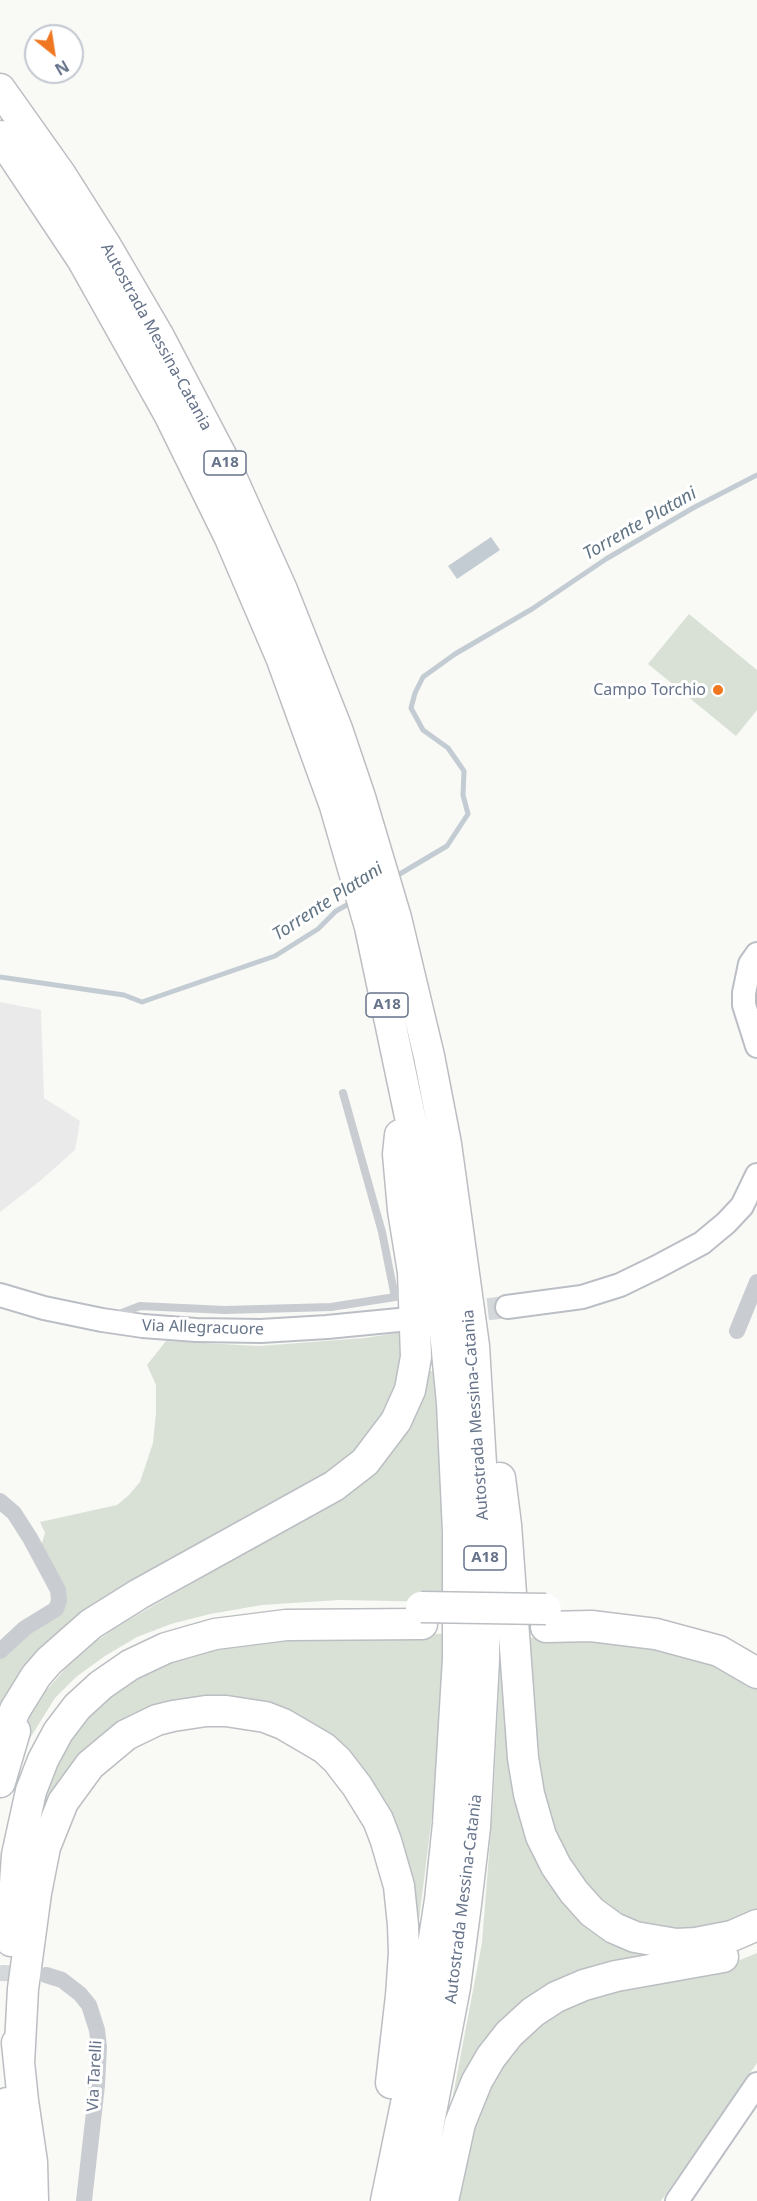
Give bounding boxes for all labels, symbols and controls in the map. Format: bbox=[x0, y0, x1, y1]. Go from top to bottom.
north arrow bbox=[24, 24, 84, 84]
text: N bbox=[51, 55, 73, 81]
street label: Autostrada Messina-Catania bbox=[96, 240, 216, 434]
road number: A18 bbox=[204, 451, 246, 475]
water label: Torrente Platani bbox=[580, 483, 700, 565]
place label: Campo Torchio bbox=[593, 680, 706, 700]
marker: Campo Torchio bbox=[711, 683, 725, 697]
water label: Torrente Platani bbox=[269, 858, 387, 946]
road number: A18 bbox=[366, 993, 408, 1017]
street label: Autostrada Messina-Catania bbox=[459, 1309, 493, 1521]
street label: Via Allegracuore bbox=[142, 1316, 264, 1340]
road number: A18 bbox=[464, 1546, 506, 1570]
street label: Autostrada Messina-Catania bbox=[442, 1793, 486, 2005]
street label: Via Tarelli bbox=[84, 2040, 106, 2112]

